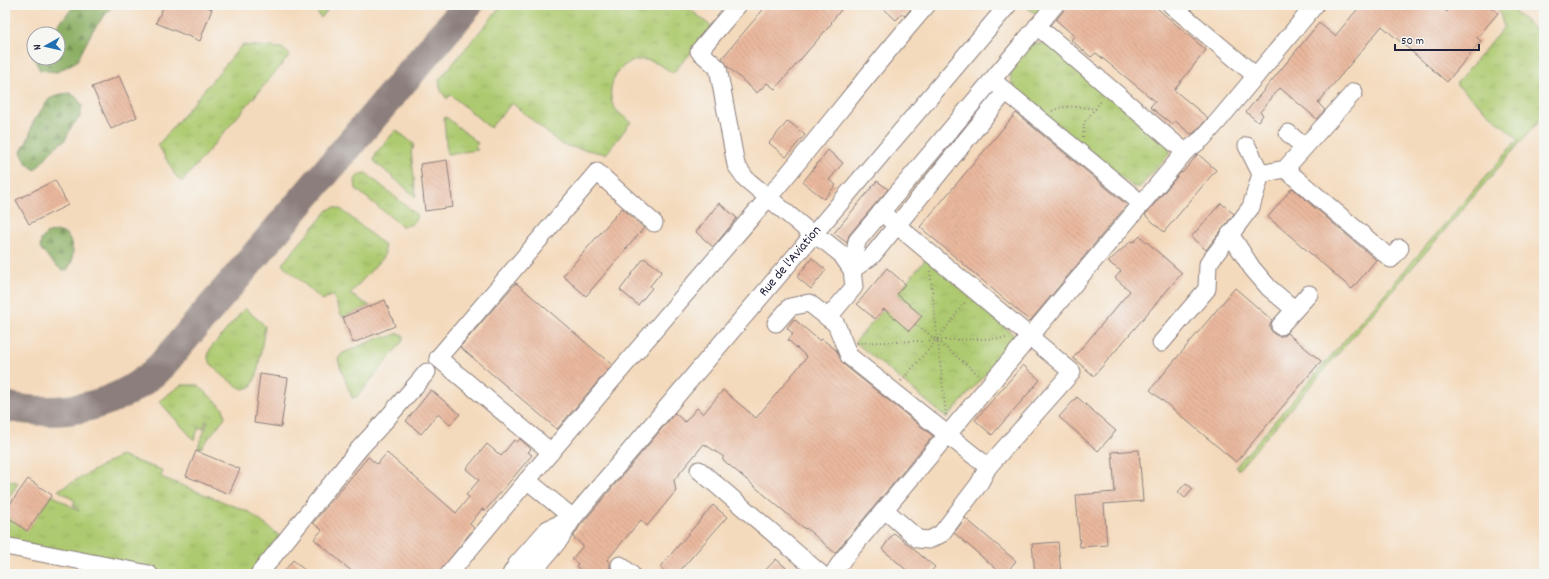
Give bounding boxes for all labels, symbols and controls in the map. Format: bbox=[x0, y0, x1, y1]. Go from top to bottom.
north arrow bbox=[26, 26, 66, 66]
scale bar bbox=[1395, 26, 1479, 52]
text: 50 m bbox=[1401, 33, 1424, 50]
text: N bbox=[30, 43, 46, 51]
street label: Rue de l'Aviation bbox=[755, 222, 826, 301]

